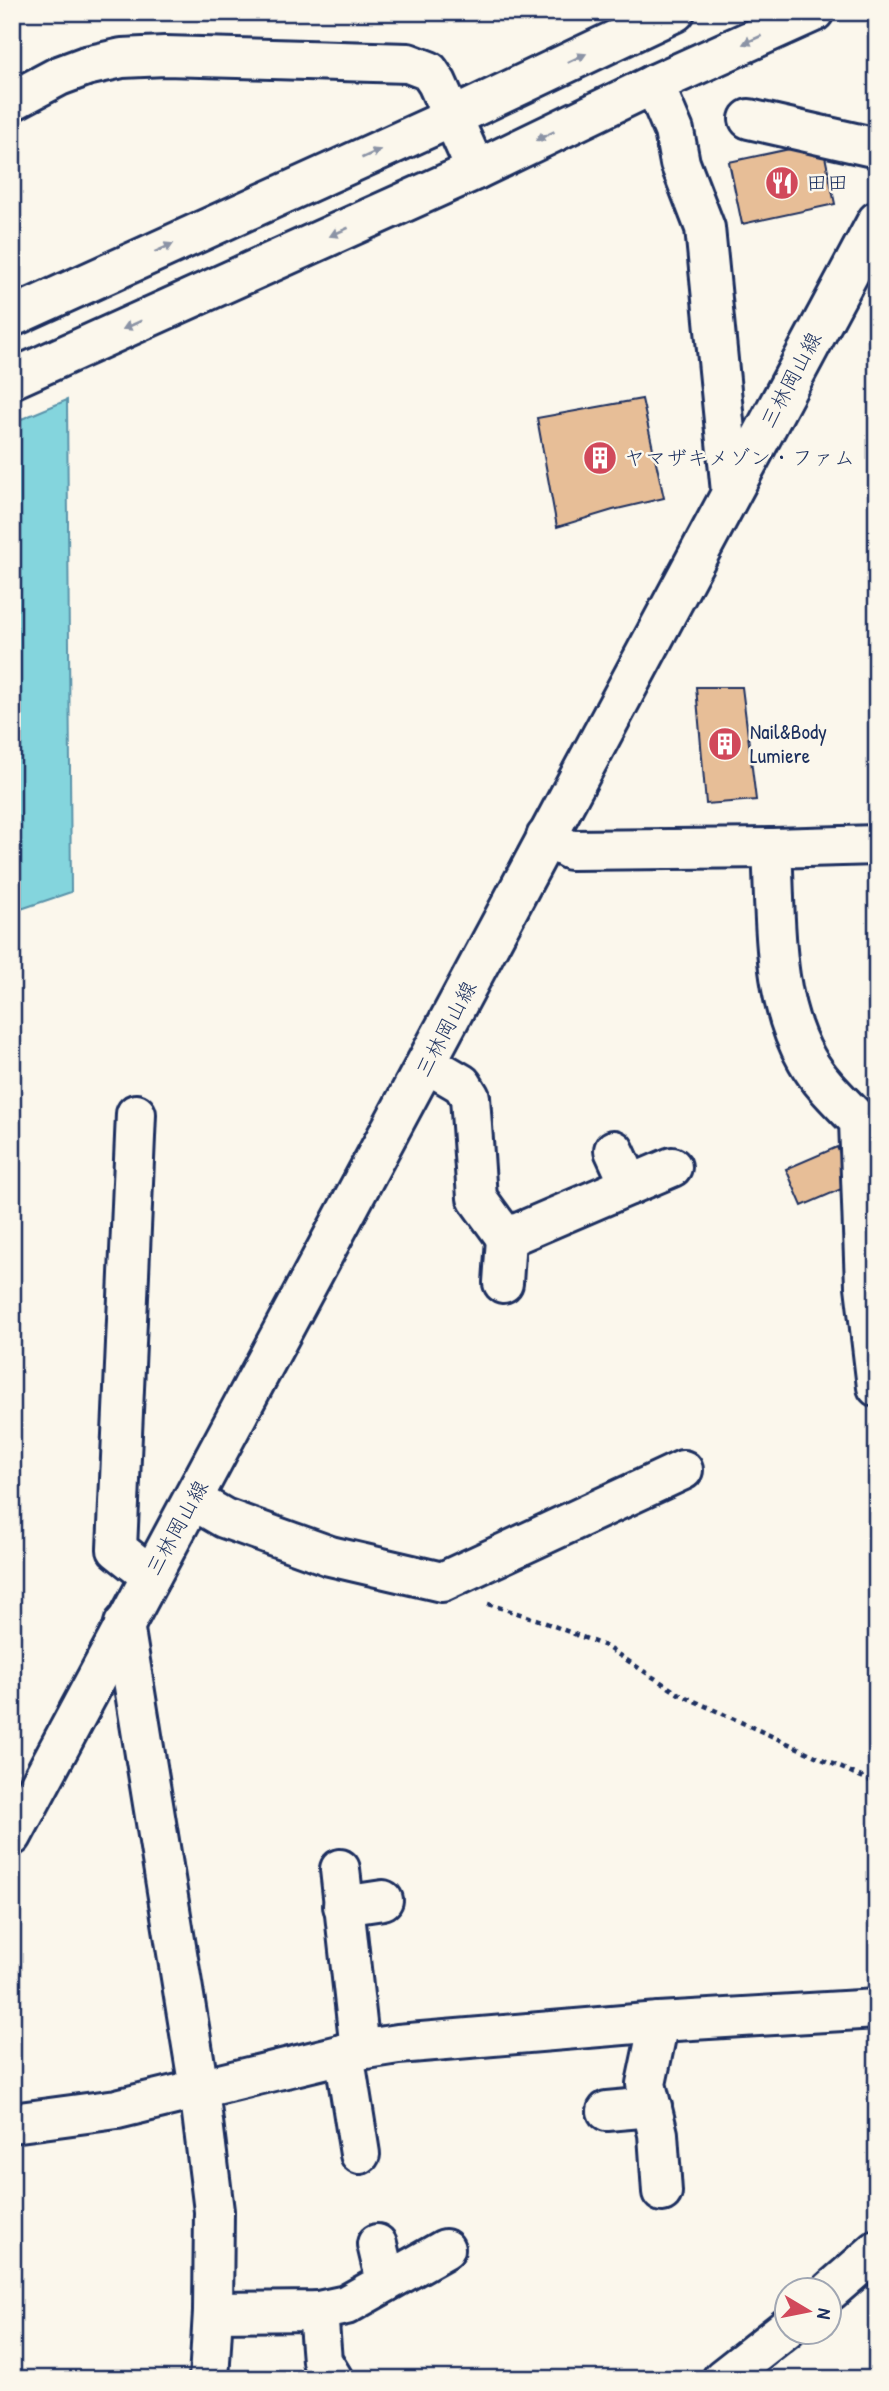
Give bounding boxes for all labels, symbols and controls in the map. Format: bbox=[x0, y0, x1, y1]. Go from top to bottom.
one-way arrow bbox=[741, 35, 762, 46]
one-way arrow bbox=[567, 52, 587, 64]
one-way arrow bbox=[535, 131, 555, 142]
one-way arrow bbox=[361, 148, 381, 160]
restaurant icon: 田田 bbox=[763, 164, 801, 202]
place label: 田田 bbox=[806, 168, 848, 197]
one-way arrow bbox=[329, 226, 349, 238]
one-way arrow bbox=[153, 242, 174, 253]
one-way arrow bbox=[121, 320, 142, 331]
street label: 三林岡山線 bbox=[753, 327, 828, 433]
building icon: ヤマザキメゾン・ファム bbox=[581, 439, 619, 477]
place label: ヤマザキメゾン・ファム bbox=[624, 443, 855, 472]
place label: Nail&Body Lumiere bbox=[750, 717, 827, 770]
building icon: Nail&Body Lumiere bbox=[706, 725, 744, 763]
street label: 三林岡山線 bbox=[408, 976, 483, 1082]
street label: 三林岡山線 bbox=[138, 1475, 215, 1581]
north arrow bbox=[774, 2276, 844, 2346]
text: N bbox=[811, 2307, 838, 2321]

